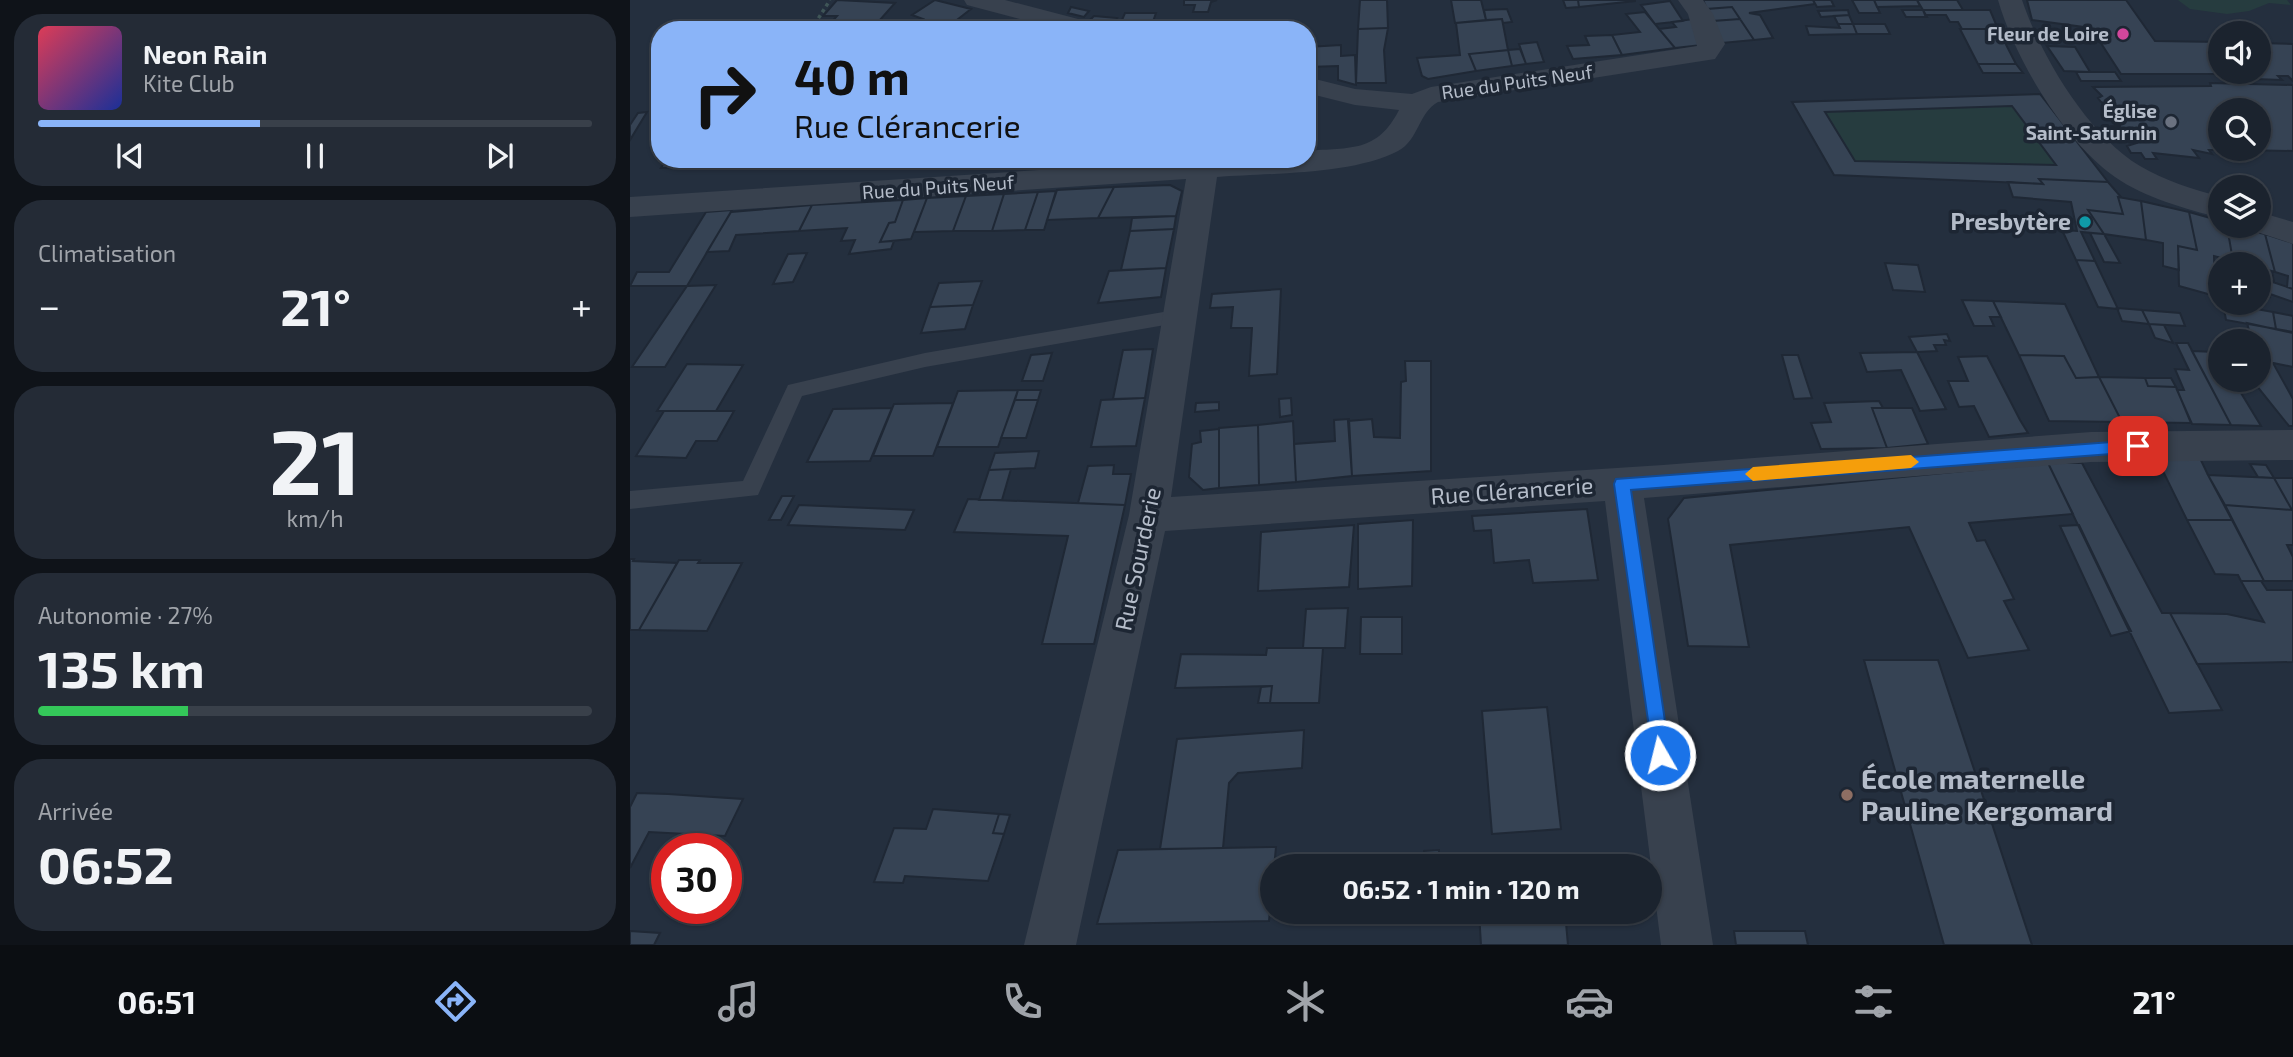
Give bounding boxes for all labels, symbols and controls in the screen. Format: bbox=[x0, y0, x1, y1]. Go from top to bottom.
map controls bbox=[2208, 21, 2271, 392]
button: sound bbox=[2208, 21, 2271, 84]
place label: Fleur de Loire bbox=[1987, 22, 2109, 45]
marker: Fleur de Loire bbox=[2115, 26, 2131, 42]
text: Neon Rain bbox=[143, 38, 267, 69]
text: 40 m bbox=[794, 46, 910, 105]
icon: right bbox=[679, 49, 770, 140]
street label: Rue du Puits Neuf bbox=[1440, 59, 1595, 104]
text: Kite Club bbox=[143, 69, 235, 97]
place label: Église Saint-Saturnin bbox=[2026, 98, 2157, 144]
button: search bbox=[2208, 98, 2271, 161]
text: Rue Clérancerie bbox=[794, 106, 1021, 144]
marker: Église Saint-Saturnin bbox=[2163, 114, 2179, 130]
icon: previous bbox=[111, 137, 149, 175]
icon: pause bbox=[296, 137, 334, 175]
icon: next bbox=[481, 137, 519, 175]
street label: Rue du Puits Neuf bbox=[861, 170, 1016, 203]
button: layers bbox=[2208, 175, 2271, 238]
place label: Presbytère bbox=[1950, 207, 2071, 235]
marker: Presbytère bbox=[2077, 214, 2093, 230]
text: Climatisation bbox=[38, 239, 176, 267]
button: + bbox=[2208, 252, 2271, 315]
text: 21° bbox=[280, 274, 351, 336]
text: − bbox=[38, 282, 60, 328]
text: + bbox=[571, 282, 592, 328]
button: − bbox=[2208, 329, 2271, 392]
text: 21 bbox=[269, 404, 361, 513]
pin bbox=[2108, 416, 2168, 476]
icon: arrive bbox=[2119, 427, 2157, 465]
street label: Rue Clérancerie bbox=[1430, 470, 1594, 510]
street label: Rue Sourderie bbox=[1108, 485, 1166, 633]
text: km/h bbox=[286, 504, 344, 532]
text: Autonomie · 27% bbox=[38, 601, 213, 629]
text: 135 km bbox=[38, 636, 205, 698]
position arrow bbox=[1623, 718, 1697, 792]
place label: École maternelle Pauline Kergomard bbox=[1861, 761, 2113, 827]
marker: École maternelle Pauline Kergomard bbox=[1839, 787, 1855, 803]
text: Arrivée bbox=[38, 797, 113, 825]
text: 06:52 bbox=[38, 832, 174, 894]
speed limit sign: 30 bbox=[651, 833, 742, 924]
text: 06:52 · 1 min · 120 m bbox=[1342, 873, 1580, 904]
icon: directions bbox=[431, 977, 480, 1026]
icon: music bbox=[714, 977, 763, 1026]
icon: phone bbox=[998, 977, 1047, 1026]
icon: climate bbox=[1281, 977, 1330, 1026]
icon: car bbox=[1565, 977, 1614, 1026]
icon: filters bbox=[1849, 977, 1898, 1026]
text: 06:51 bbox=[117, 982, 196, 1020]
text: 21° bbox=[2132, 982, 2176, 1020]

